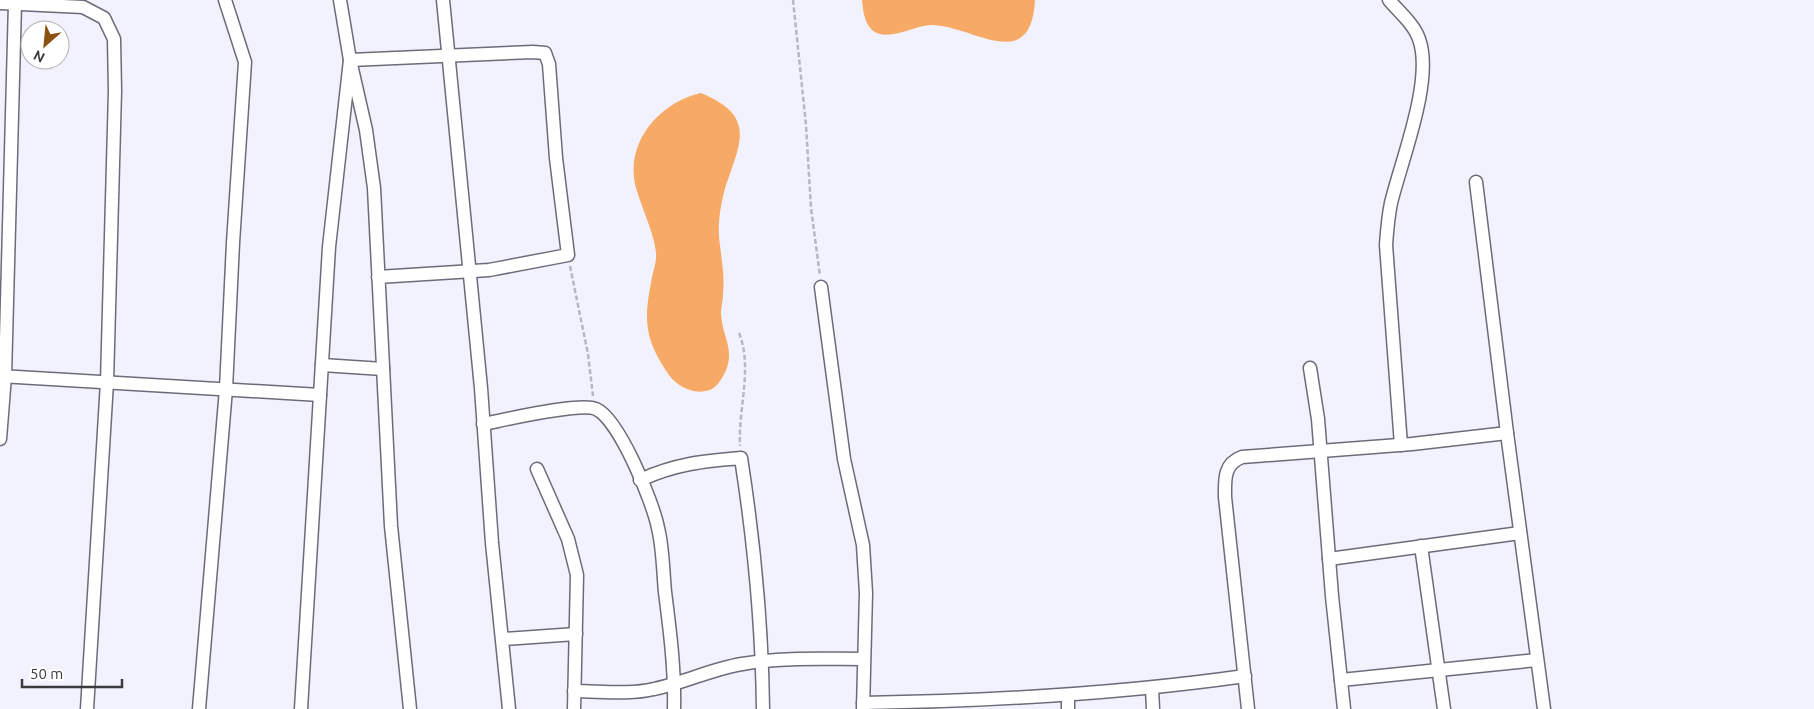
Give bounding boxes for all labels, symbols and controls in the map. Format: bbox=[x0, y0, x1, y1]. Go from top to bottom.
north arrow bbox=[20, 20, 70, 70]
text: N bbox=[31, 47, 47, 66]
scale bar bbox=[22, 656, 122, 688]
text: 50 m bbox=[30, 665, 63, 682]

